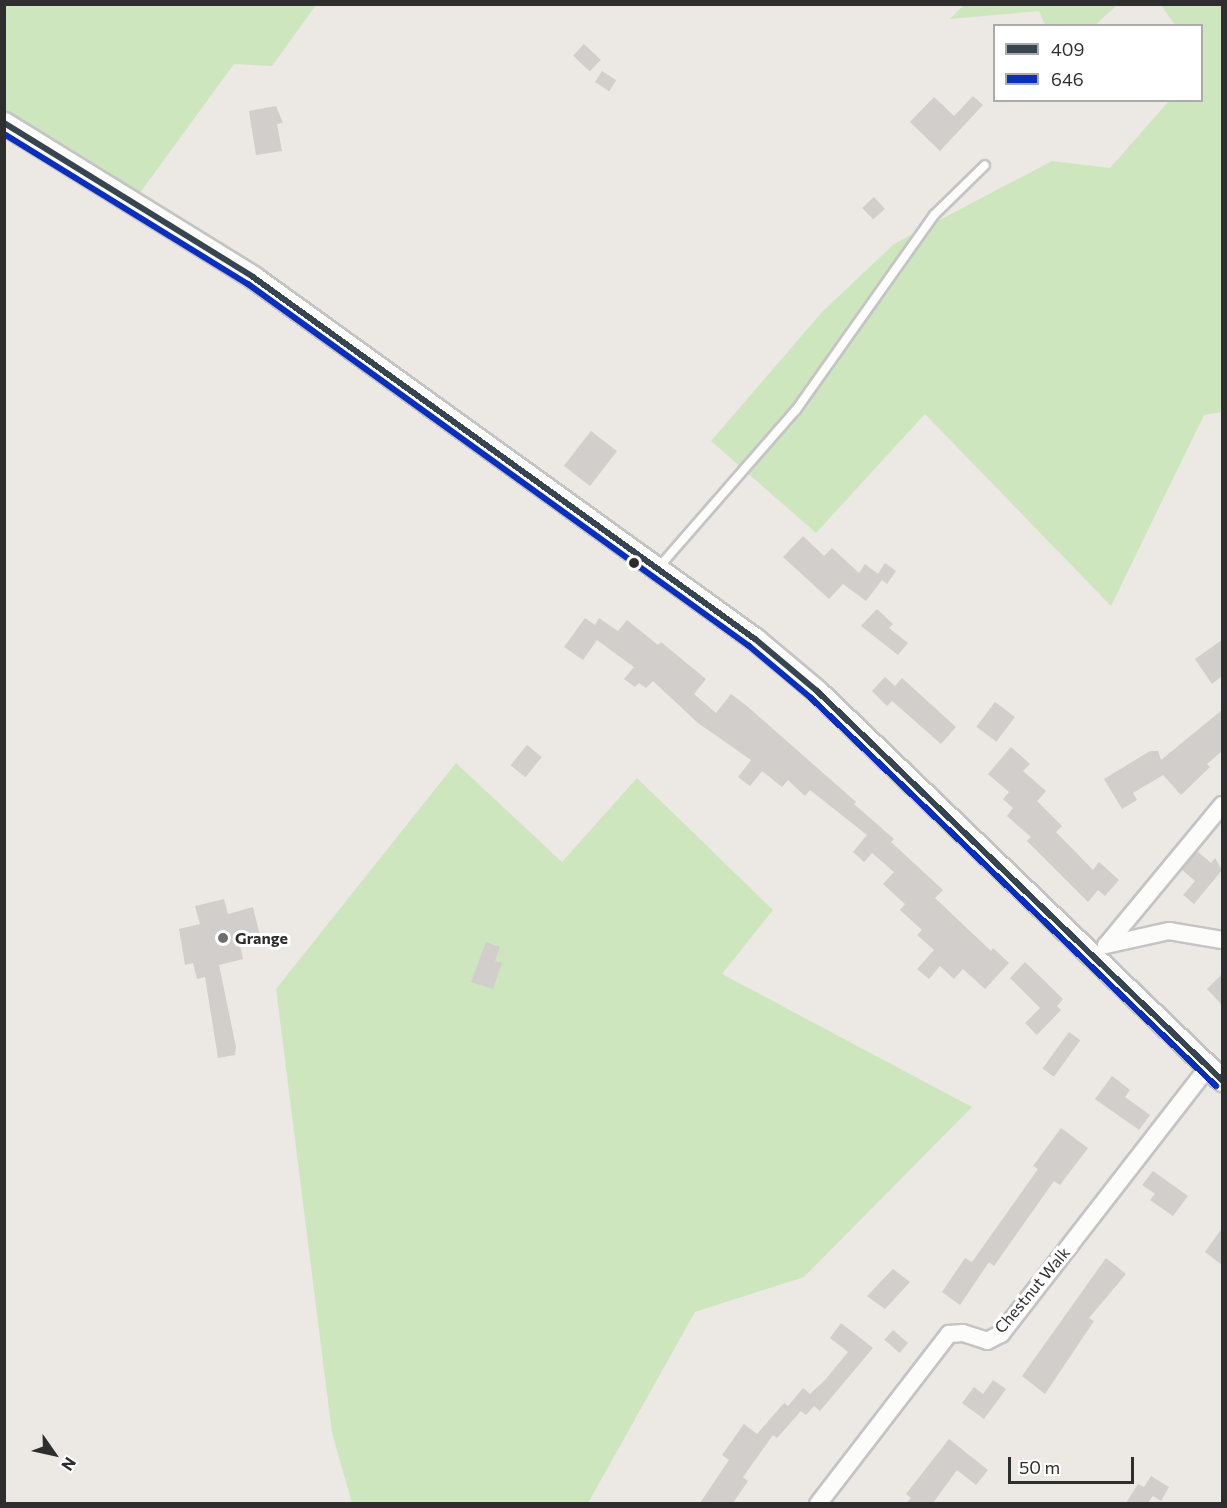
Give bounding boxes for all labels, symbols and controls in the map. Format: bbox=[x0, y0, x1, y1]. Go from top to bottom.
legend bbox=[993, 24, 1203, 102]
text: 409 bbox=[1051, 38, 1084, 60]
text: 646 bbox=[1051, 68, 1084, 90]
unlabelled marker bbox=[628, 557, 640, 569]
place label: Grange bbox=[235, 928, 288, 948]
marker: Grange bbox=[216, 931, 230, 945]
street label: Chestnut Walk bbox=[990, 1243, 1074, 1337]
north arrow bbox=[24, 1424, 84, 1484]
scale bar bbox=[1011, 1445, 1137, 1483]
text: N bbox=[58, 1454, 81, 1475]
text: 50 m bbox=[1019, 1456, 1060, 1478]

